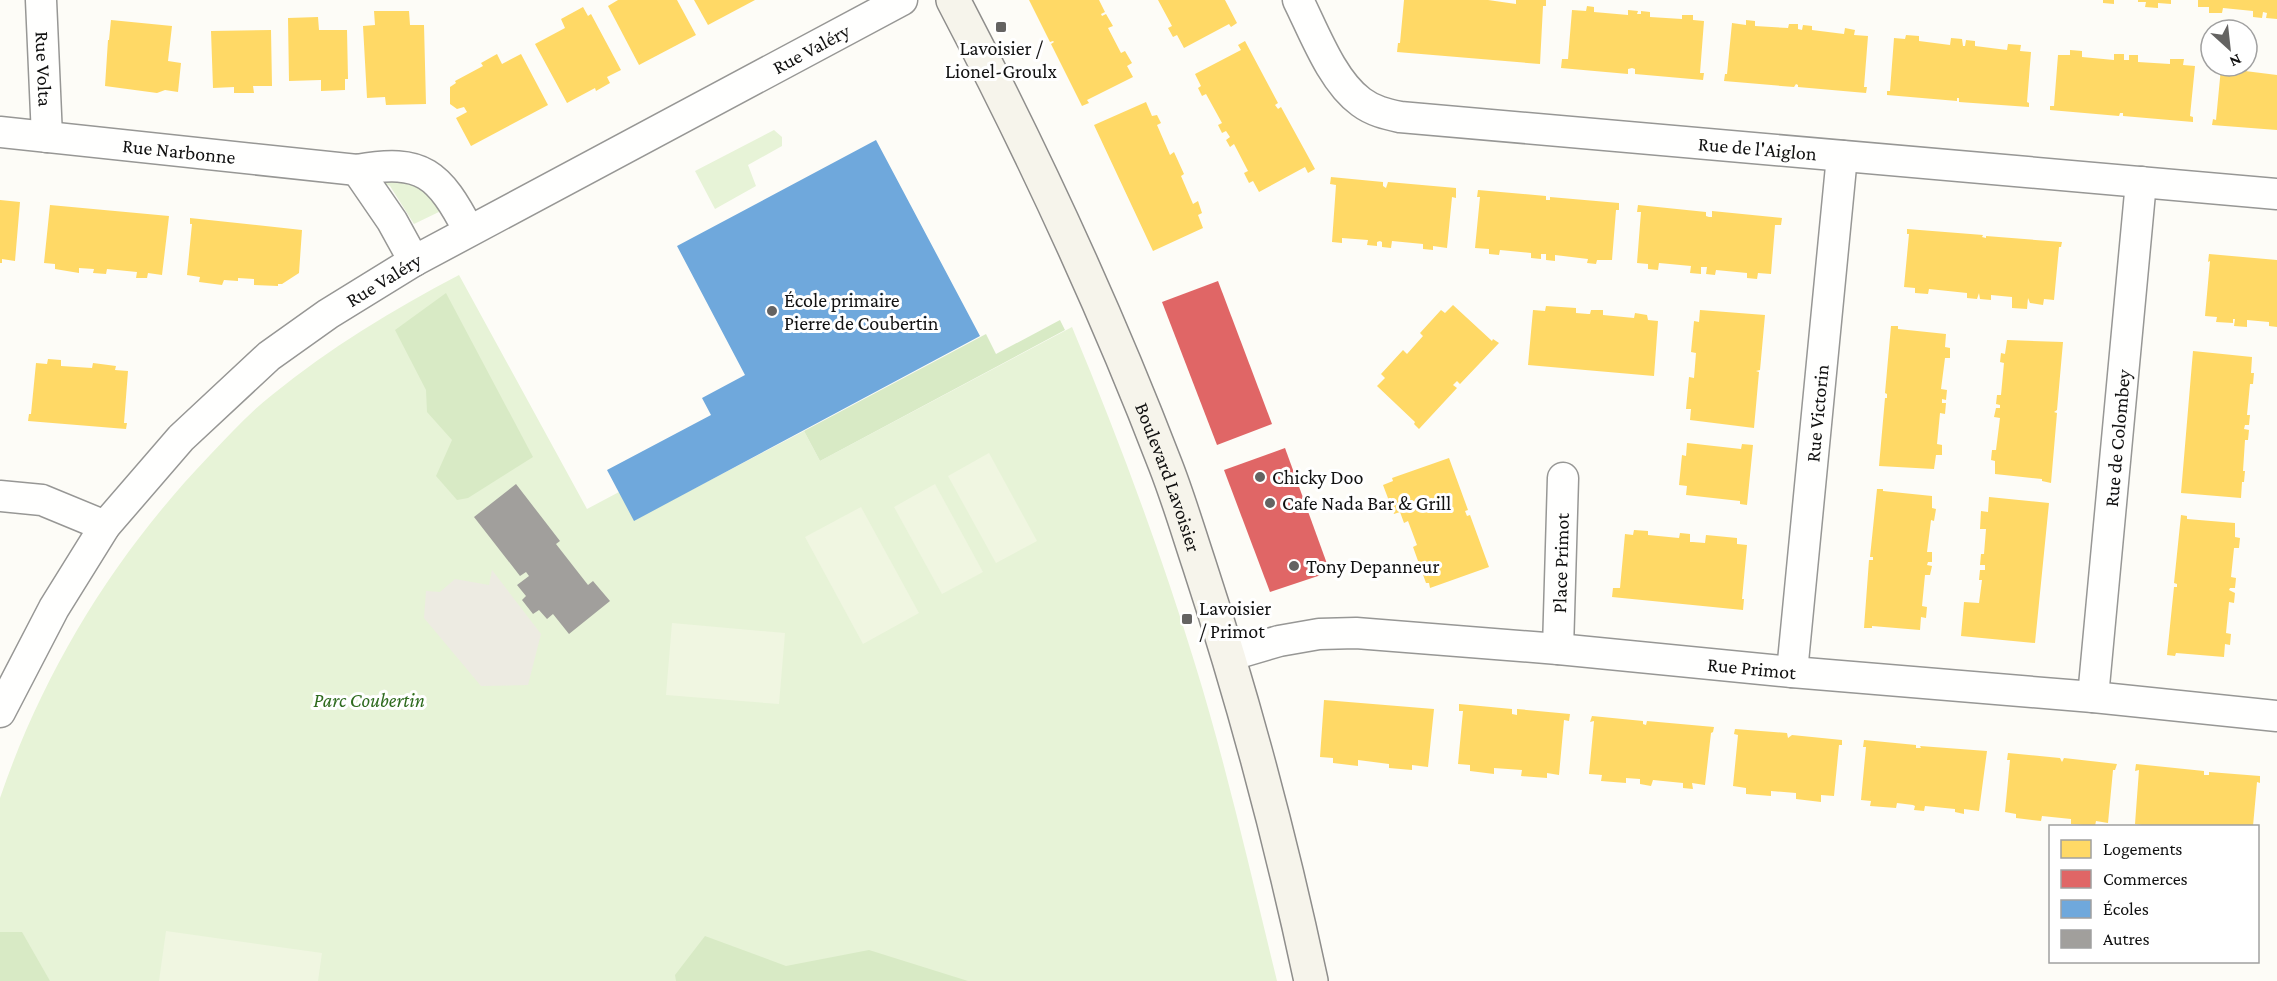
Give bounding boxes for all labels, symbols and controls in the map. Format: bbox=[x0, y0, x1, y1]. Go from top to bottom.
north arrow bbox=[2199, 18, 2259, 78]
street label: Rue Valéry bbox=[769, 19, 855, 78]
marker: Lavoisier / Lionel-Groulx bbox=[994, 20, 1008, 34]
street label: Rue Volta bbox=[31, 31, 57, 107]
place label: Lavoisier / Lionel-Groulx bbox=[945, 37, 1058, 82]
text: N bbox=[2227, 51, 2244, 71]
street label: Rue de l'Aiglon bbox=[1697, 132, 1818, 165]
street label: Rue Narbonne bbox=[121, 134, 237, 168]
street label: Rue Valéry bbox=[342, 248, 426, 311]
place label: École primaire Pierre de Coubertin bbox=[784, 289, 939, 334]
marker: École primaire Pierre de Coubertin bbox=[765, 304, 779, 318]
street label: Rue Victorin bbox=[1801, 363, 1833, 463]
street label: Rue de Colombey bbox=[2100, 368, 2136, 508]
street label: Boulevard Lavoisier bbox=[1131, 399, 1205, 555]
place label: Chicky Doo bbox=[1272, 466, 1363, 489]
marker: Chicky Doo bbox=[1253, 470, 1267, 484]
place label: Cafe Nada Bar & Grill bbox=[1282, 492, 1451, 514]
marker: Cafe Nada Bar & Grill bbox=[1263, 496, 1277, 510]
street label: Place Primot bbox=[1548, 512, 1573, 614]
place label: Tony Depanneur bbox=[1306, 555, 1440, 578]
marker: Tony Depanneur bbox=[1287, 559, 1301, 573]
place label: Lavoisier / Primot bbox=[1199, 597, 1271, 642]
marker: Lavoisier / Primot bbox=[1180, 612, 1194, 626]
street label: Rue Primot bbox=[1706, 653, 1797, 683]
park label: Parc Coubertin bbox=[313, 689, 425, 711]
legend bbox=[2049, 825, 2259, 963]
text: Logements bbox=[2103, 839, 2182, 859]
text: Commerces bbox=[2103, 869, 2188, 889]
text: Écoles bbox=[2103, 899, 2149, 919]
text: Autres bbox=[2103, 929, 2150, 949]

